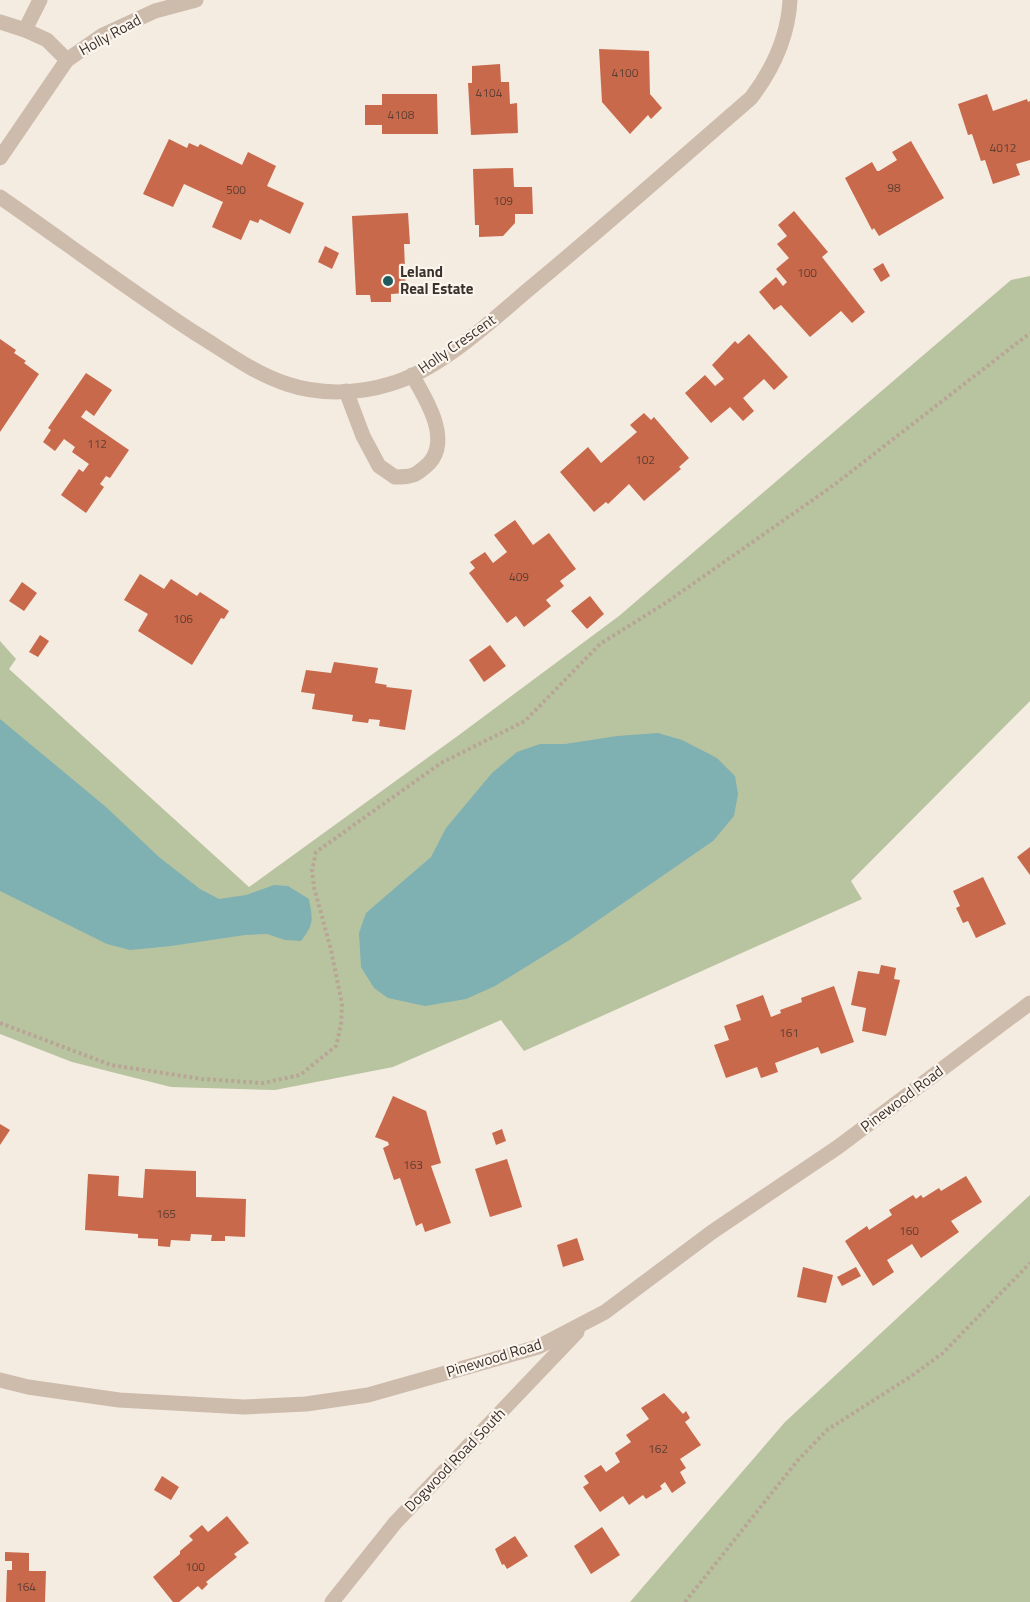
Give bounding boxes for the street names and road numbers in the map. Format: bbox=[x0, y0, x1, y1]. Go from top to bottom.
street label: Holly Road bbox=[74, 8, 145, 61]
street label: Holly Crescent bbox=[413, 308, 501, 379]
street label: Pinewood Road bbox=[855, 1060, 948, 1137]
street label: Pinewood Road bbox=[443, 1332, 544, 1383]
street label: Dogwood Road South bbox=[399, 1402, 510, 1517]

